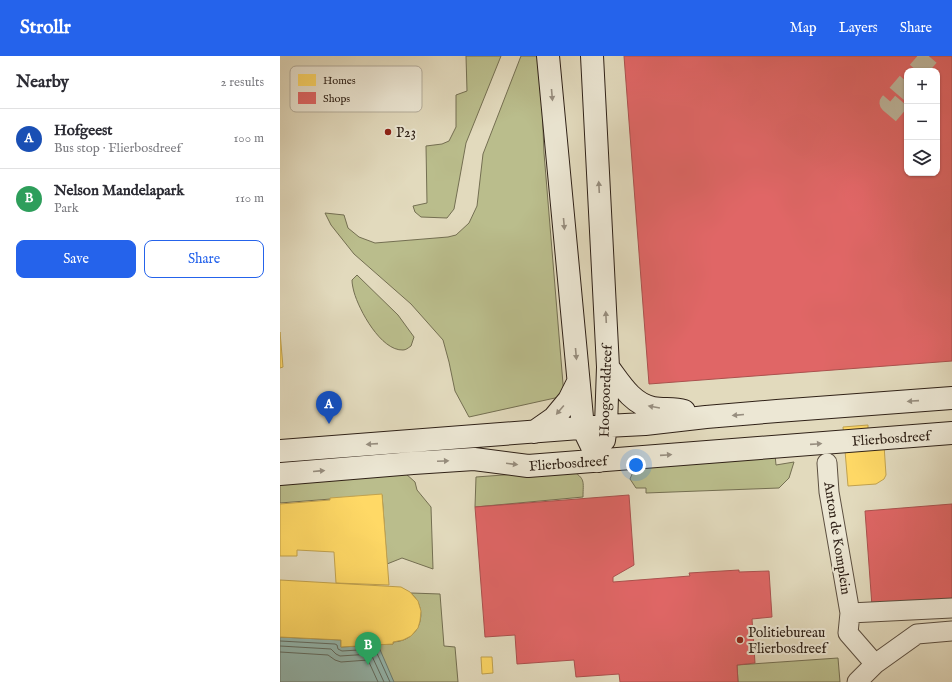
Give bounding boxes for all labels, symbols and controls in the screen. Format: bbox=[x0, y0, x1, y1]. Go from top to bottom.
text: Strollr bbox=[20, 16, 71, 40]
text: Map bbox=[790, 19, 817, 37]
text: Layers bbox=[839, 19, 878, 37]
text: Share bbox=[900, 19, 932, 37]
legend bbox=[290, 66, 422, 112]
map controls bbox=[904, 68, 940, 176]
button: + bbox=[904, 68, 940, 104]
text: Nearby bbox=[16, 72, 69, 93]
text: 2 results bbox=[220, 74, 264, 91]
text: Homes bbox=[323, 74, 356, 88]
one-way arrow bbox=[548, 89, 555, 101]
text: Shops bbox=[323, 92, 350, 106]
button: − bbox=[904, 104, 940, 140]
text: Hofgeest bbox=[54, 121, 112, 140]
place label: P23 bbox=[396, 124, 416, 142]
marker: P23 bbox=[383, 127, 393, 137]
text: A bbox=[25, 130, 33, 147]
text: 100 m bbox=[234, 130, 264, 147]
text: Bus stop · Flierbosdreef bbox=[54, 140, 181, 157]
button: layers bbox=[904, 140, 940, 176]
text: Nelson Mandelapark bbox=[54, 181, 184, 200]
one-way arrow bbox=[596, 181, 603, 193]
text: B bbox=[25, 190, 33, 207]
text: 110 m bbox=[235, 190, 264, 207]
text: Park bbox=[54, 200, 79, 217]
one-way arrow bbox=[560, 218, 567, 230]
button: Save bbox=[16, 240, 136, 278]
button: Share bbox=[144, 240, 264, 278]
one-way arrow bbox=[602, 311, 609, 323]
street label: Hoogoorddreef bbox=[595, 342, 617, 438]
one-way arrow bbox=[573, 348, 579, 360]
pin: A bbox=[316, 391, 342, 424]
one-way arrow bbox=[907, 397, 919, 404]
one-way arrow bbox=[648, 404, 661, 410]
one-way arrow bbox=[556, 405, 565, 416]
one-way arrow bbox=[732, 411, 744, 418]
street label: Flierbosdreef bbox=[851, 427, 934, 451]
one-way arrow bbox=[366, 440, 378, 447]
one-way arrow bbox=[810, 440, 822, 447]
street label: Flierbosdreef bbox=[528, 452, 611, 476]
one-way arrow bbox=[660, 452, 672, 459]
your location bbox=[626, 455, 646, 475]
one-way arrow bbox=[437, 458, 449, 465]
one-way arrow bbox=[506, 461, 518, 468]
one-way arrow bbox=[313, 467, 325, 474]
street label: Anton de Komplein bbox=[819, 479, 855, 596]
place label: Politiebureau Flierbosdreef bbox=[748, 624, 829, 658]
pin: B bbox=[355, 632, 381, 665]
marker: Politiebureau Flierbosdreef bbox=[735, 635, 745, 645]

